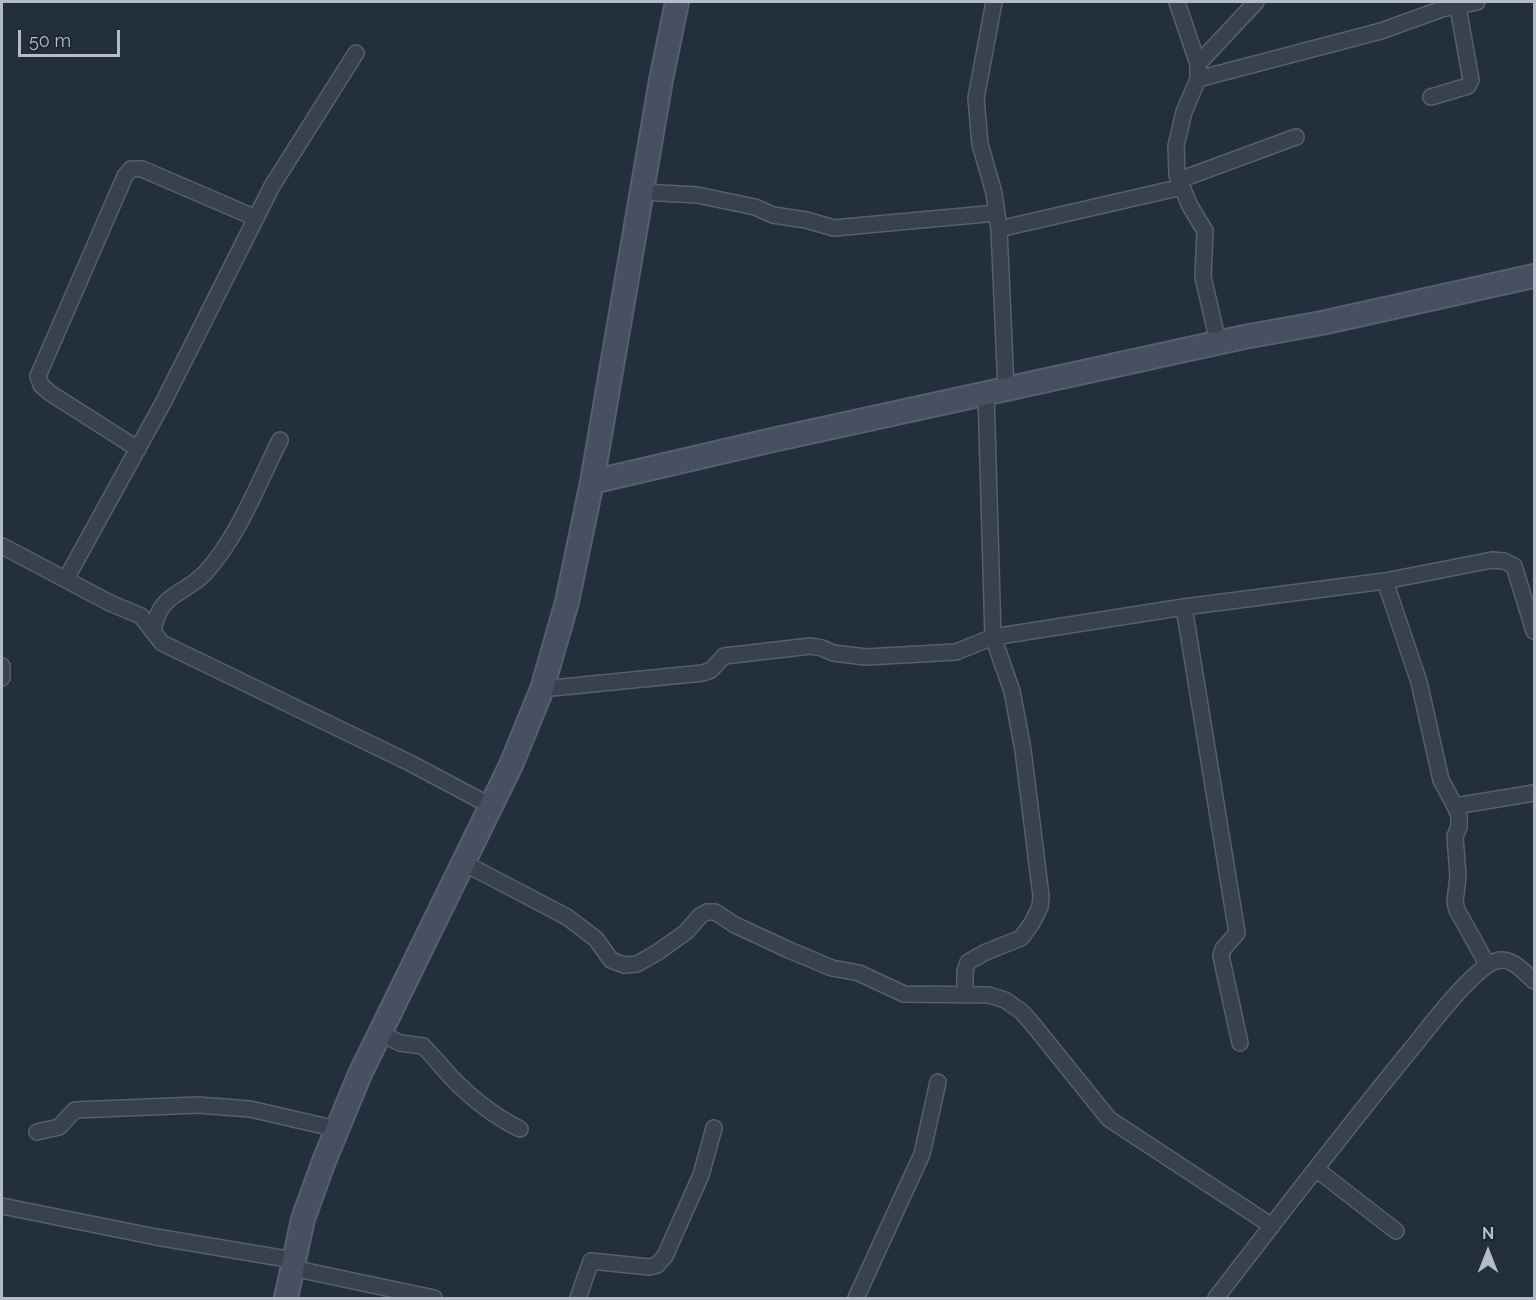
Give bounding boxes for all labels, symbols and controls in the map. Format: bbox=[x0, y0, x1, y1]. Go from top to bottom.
scale bar bbox=[21, 18, 123, 56]
text: 50 m bbox=[29, 30, 71, 51]
north arrow bbox=[1458, 1222, 1518, 1282]
text: N bbox=[1482, 1224, 1494, 1243]

